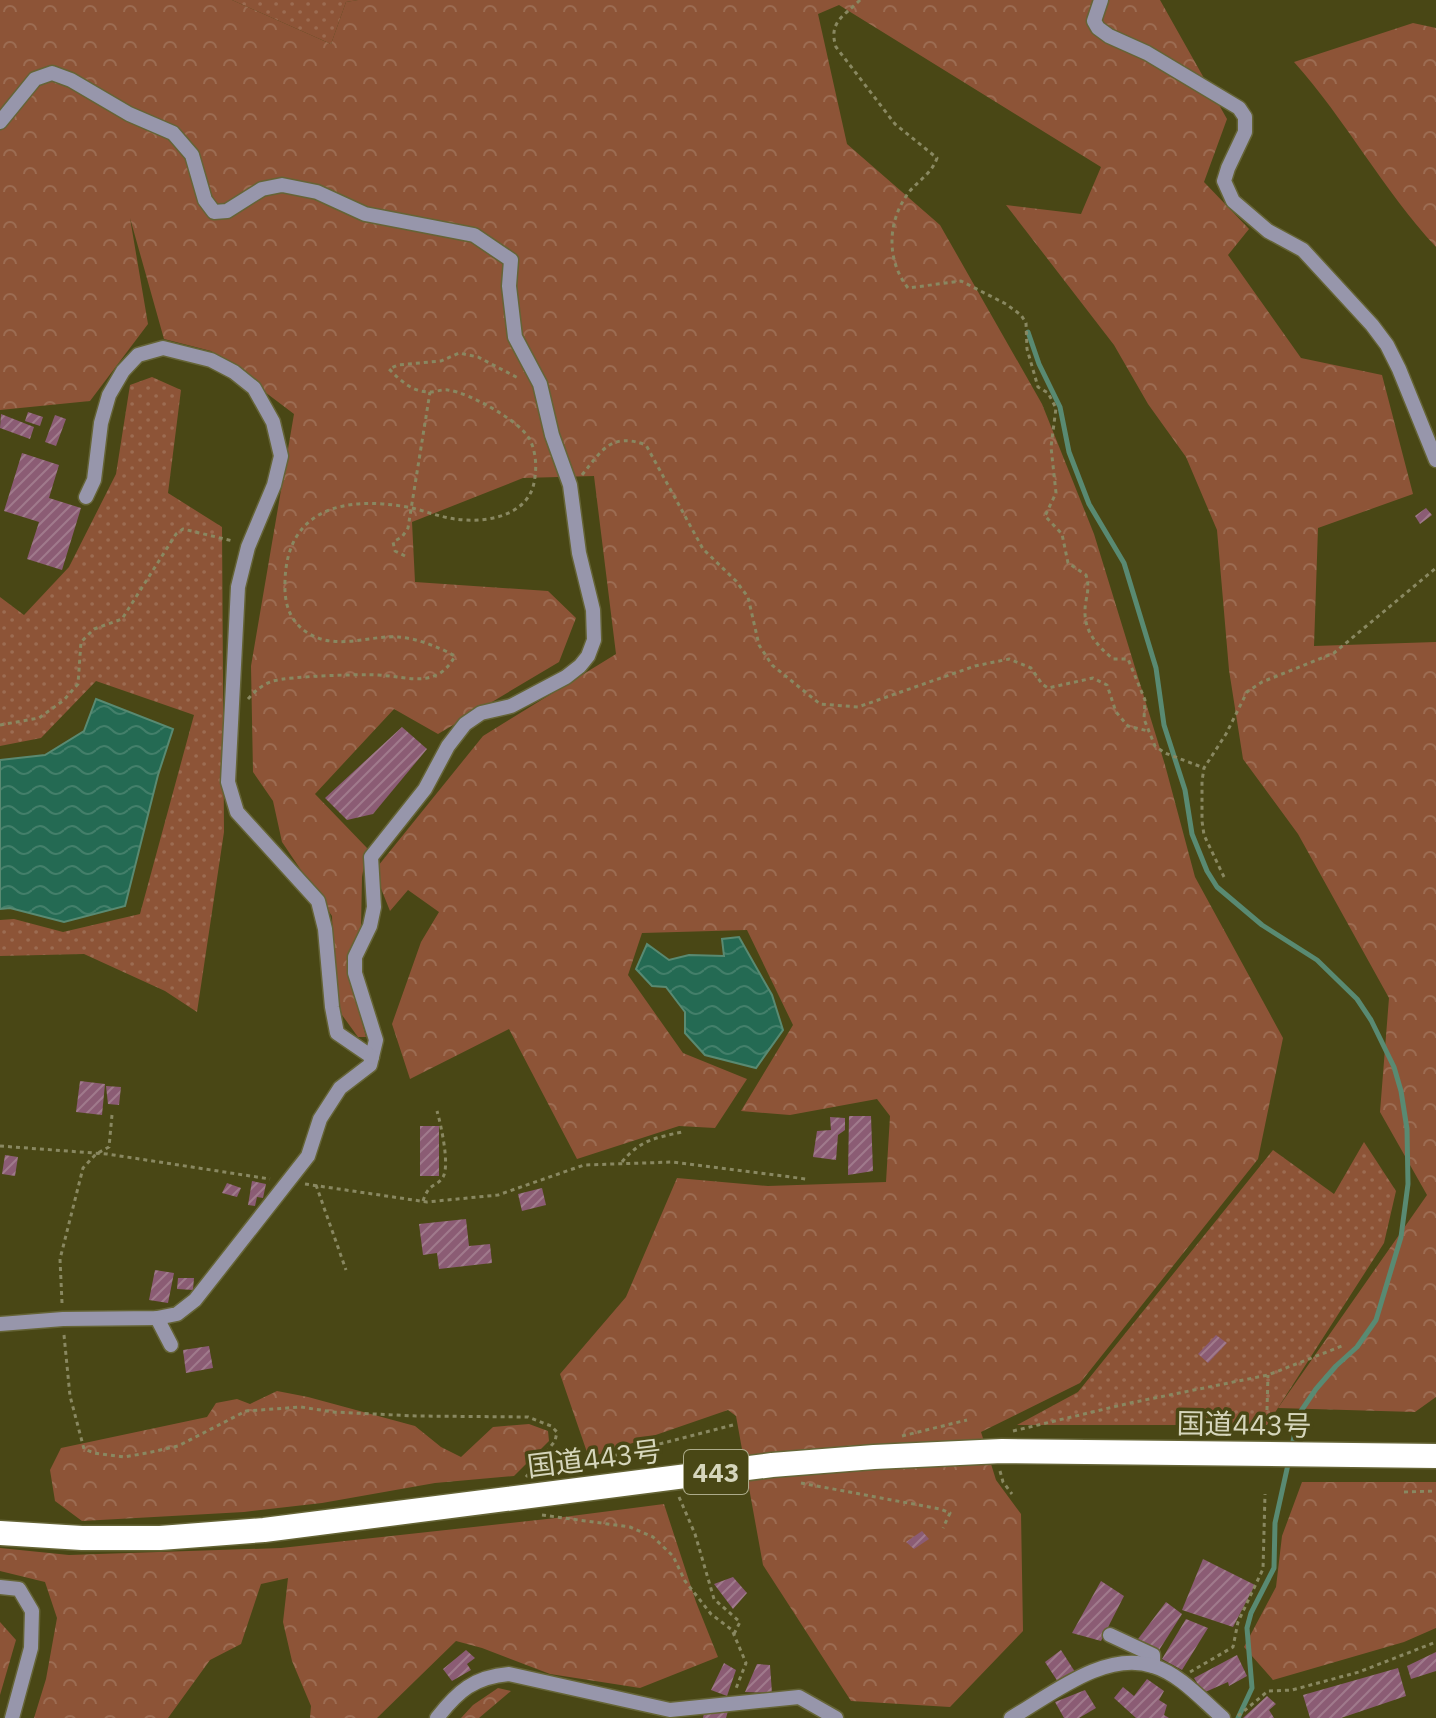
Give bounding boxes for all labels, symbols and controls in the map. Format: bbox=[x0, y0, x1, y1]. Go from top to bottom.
street label: 国道443号 bbox=[1176, 1404, 1312, 1444]
street label: 国道443号 bbox=[525, 1431, 663, 1485]
road number: 443 bbox=[684, 1450, 748, 1494]

